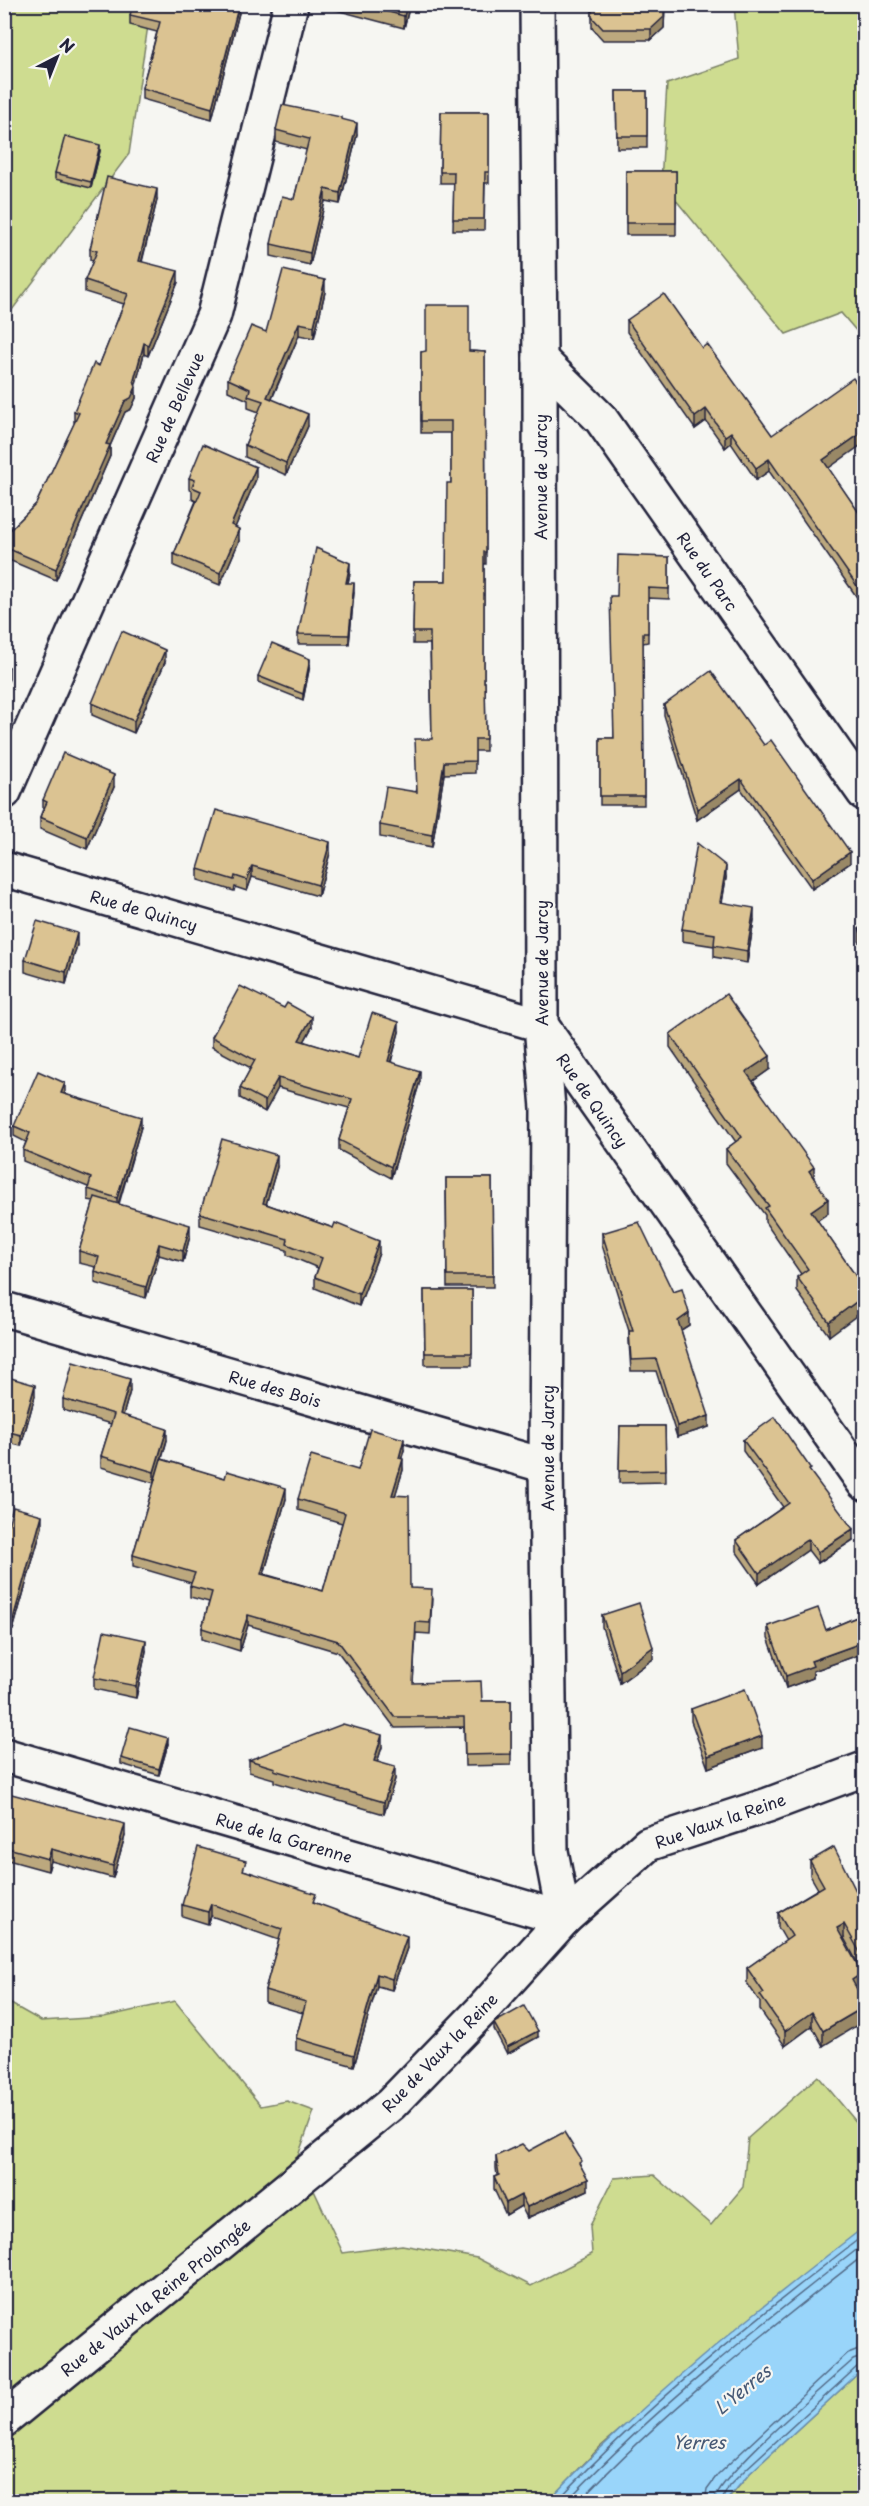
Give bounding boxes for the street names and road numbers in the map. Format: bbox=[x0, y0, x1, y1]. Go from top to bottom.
street label: Rue de Bellevue bbox=[139, 348, 209, 466]
street label: Avenue de Jarcy bbox=[528, 414, 552, 540]
street label: Rue du Parc bbox=[672, 527, 744, 615]
street label: Rue de Quincy bbox=[87, 883, 201, 937]
street label: Avenue de Jarcy bbox=[529, 900, 553, 1026]
street label: Rue de Quincy bbox=[551, 1048, 635, 1152]
street label: Rue des Bois bbox=[226, 1363, 324, 1413]
street label: Avenue de Jarcy bbox=[535, 1385, 559, 1511]
street label: Rue Vaux la Reine bbox=[651, 1786, 789, 1854]
street label: Rue de la Garenne bbox=[213, 1806, 355, 1868]
street label: Rue de Vaux la Reine bbox=[375, 1987, 503, 2117]
street label: Rue de Vaux la Reine Prolongée bbox=[55, 2213, 255, 2381]

